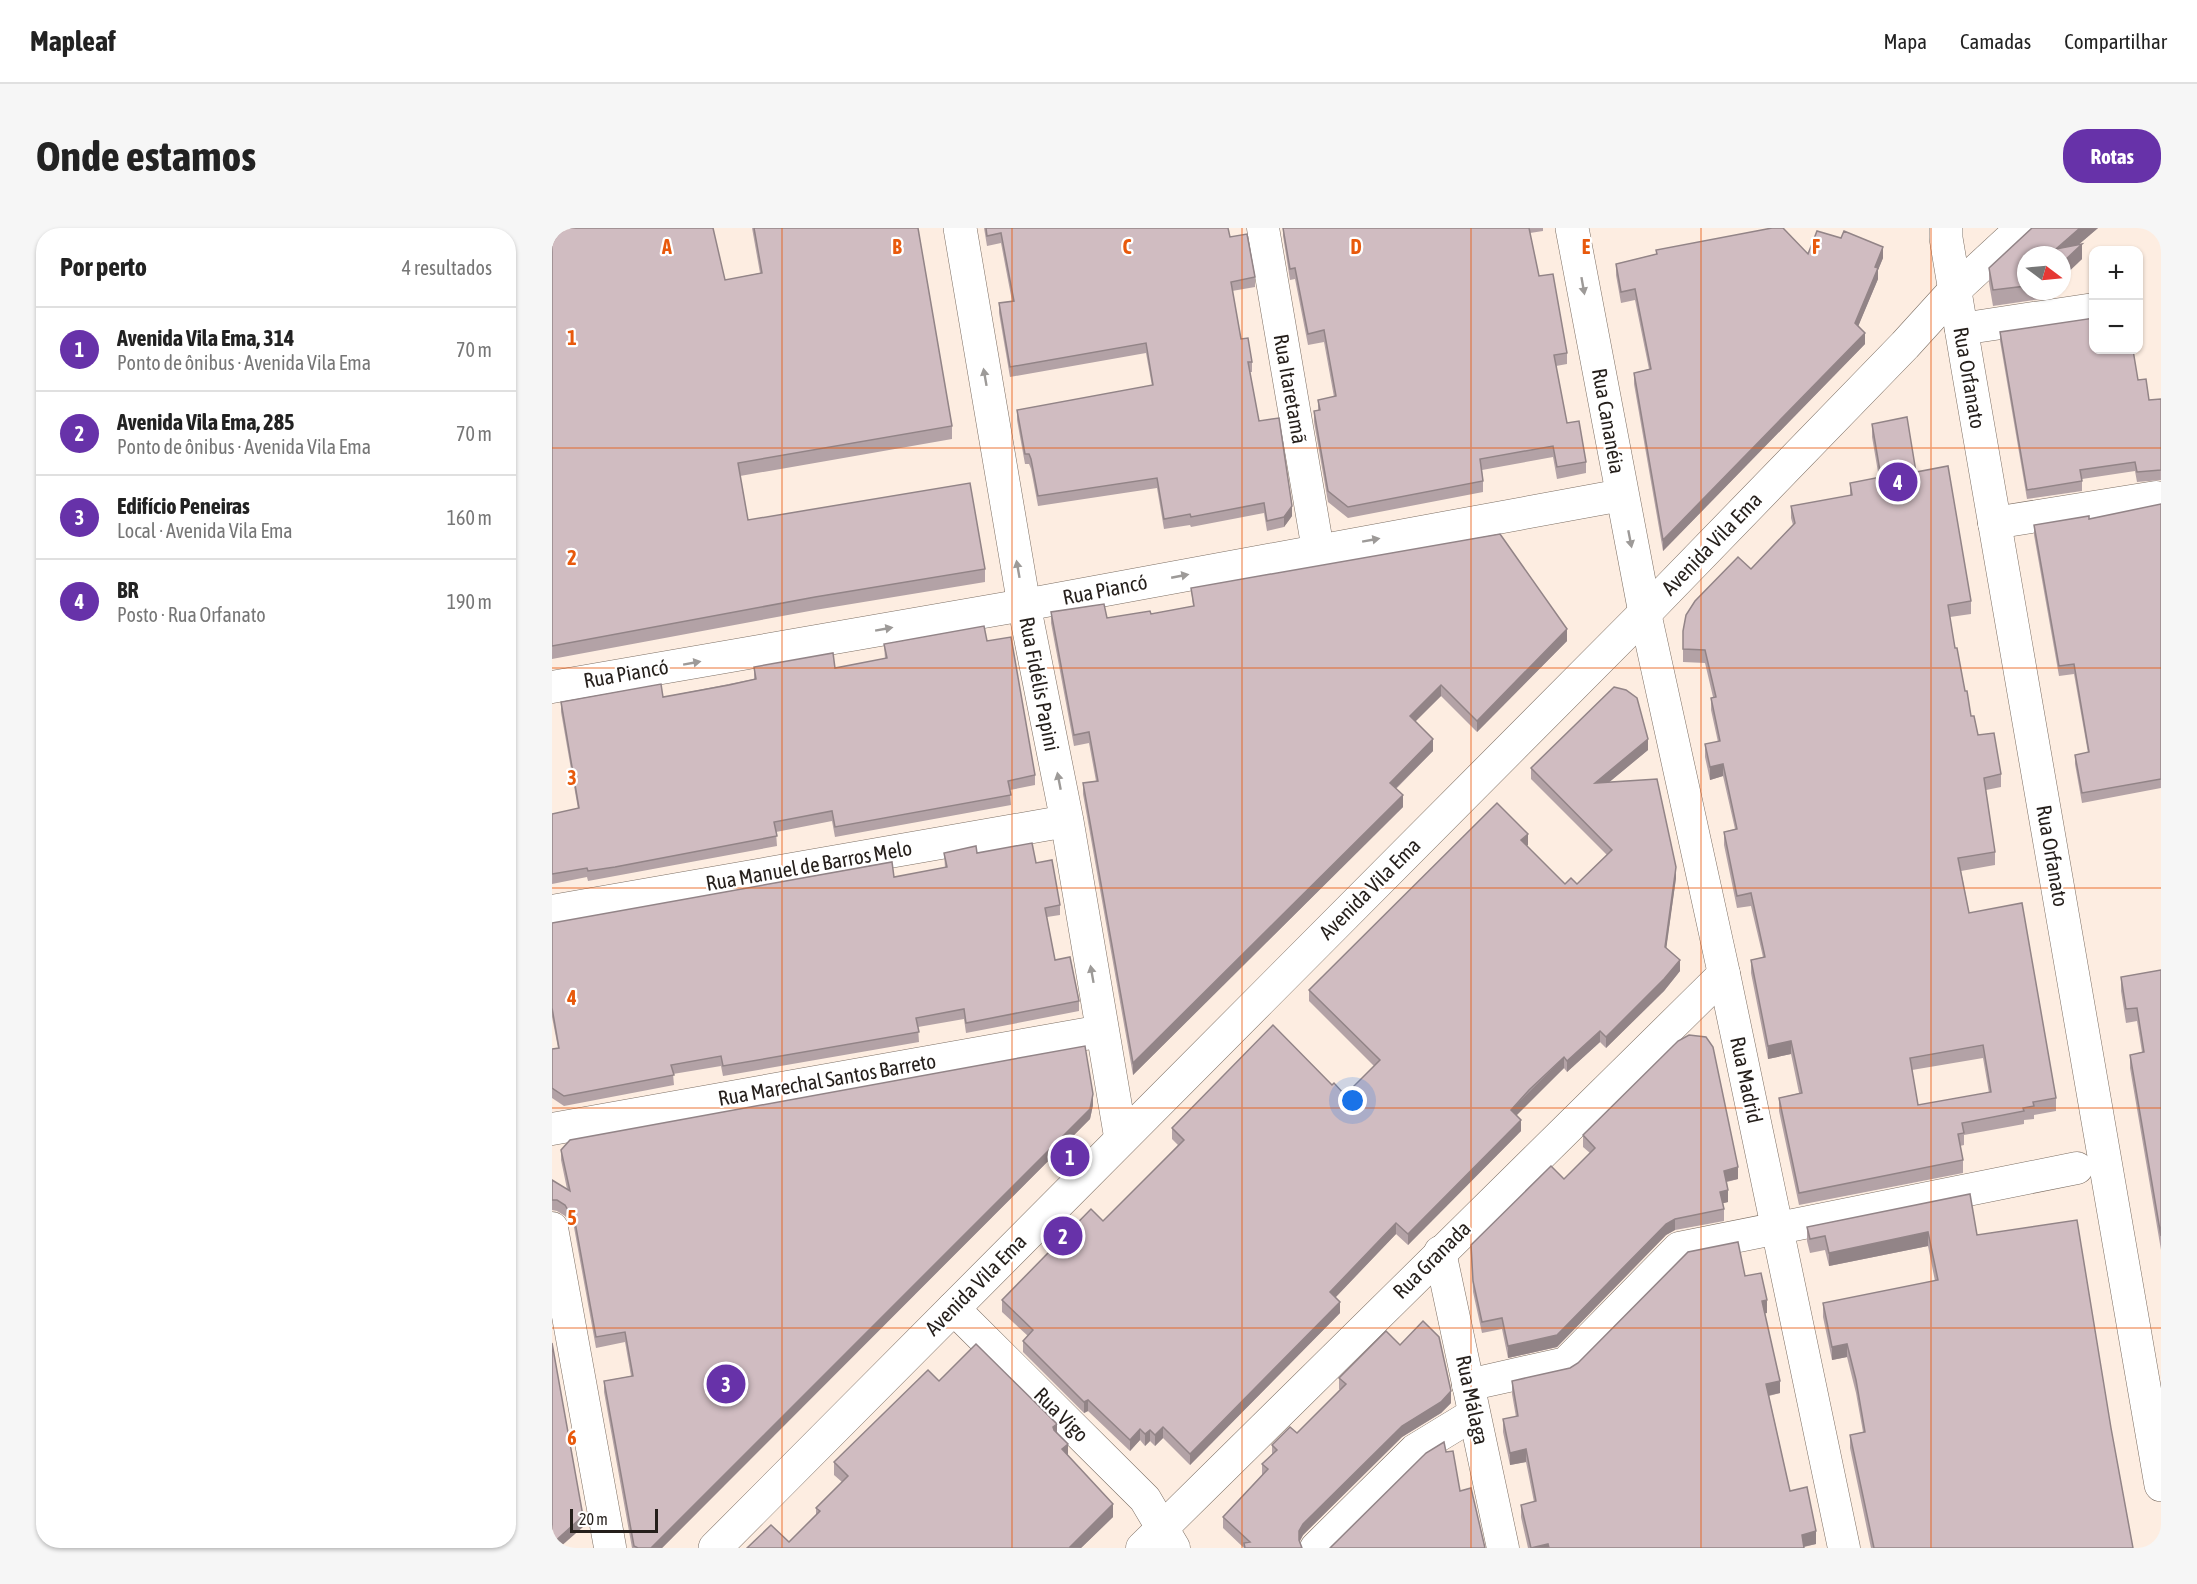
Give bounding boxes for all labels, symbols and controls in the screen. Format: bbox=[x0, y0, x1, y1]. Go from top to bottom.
text: Mapleaf bbox=[30, 25, 116, 57]
text: Mapa bbox=[1883, 29, 1927, 53]
text: Camadas bbox=[1960, 29, 2031, 53]
text: Compartilhar bbox=[2064, 29, 2167, 53]
button: Rotas bbox=[2063, 129, 2161, 183]
text: Onde estamos bbox=[36, 132, 256, 180]
text: A bbox=[661, 235, 672, 258]
text: B bbox=[892, 235, 902, 258]
text: C bbox=[1123, 235, 1132, 258]
text: D bbox=[1350, 235, 1362, 258]
text: E bbox=[1582, 235, 1591, 258]
text: F bbox=[1812, 235, 1820, 258]
north arrow bbox=[2017, 246, 2071, 300]
map controls bbox=[2089, 246, 2143, 354]
button: + bbox=[2089, 246, 2143, 300]
text: Por perto bbox=[60, 252, 147, 282]
text: 4 resultados bbox=[402, 256, 492, 279]
one-way arrow bbox=[1579, 276, 1588, 295]
button: − bbox=[2089, 300, 2143, 354]
text: Avenida Vila Ema, 314 bbox=[117, 325, 294, 351]
street label: Rua Orfanato bbox=[1949, 325, 1991, 431]
text: 1 bbox=[567, 326, 577, 349]
street label: Rua Itaretamã bbox=[1270, 332, 1312, 446]
text: 1 bbox=[75, 338, 84, 361]
text: 70 m bbox=[456, 338, 492, 361]
text: Ponto de ônibus · Avenida Vila Ema bbox=[117, 351, 371, 374]
street label: Rua Cananéia bbox=[1588, 366, 1630, 475]
one-way arrow bbox=[981, 367, 990, 386]
text: Avenida Vila Ema, 285 bbox=[117, 409, 294, 435]
text: 2 bbox=[75, 422, 84, 445]
text: 70 m bbox=[456, 422, 492, 445]
text: Ponto de ônibus · Avenida Vila Ema bbox=[117, 435, 371, 458]
pin: 4 bbox=[1878, 460, 1918, 504]
street label: Avenida Vila Ema bbox=[1656, 487, 1766, 599]
text: Edifício Peneiras bbox=[117, 493, 250, 519]
text: 3 bbox=[75, 506, 84, 529]
text: 160 m bbox=[447, 506, 492, 529]
text: Local · Avenida Vila Ema bbox=[117, 519, 293, 542]
one-way arrow bbox=[1626, 530, 1635, 549]
one-way arrow bbox=[1362, 536, 1381, 545]
text: 2 bbox=[567, 546, 577, 569]
one-way arrow bbox=[1013, 560, 1022, 579]
street label: Rua Piancó bbox=[1061, 569, 1149, 609]
one-way arrow bbox=[1170, 571, 1189, 580]
text: BR bbox=[117, 577, 138, 603]
text: 4 bbox=[75, 590, 84, 613]
text: 190 m bbox=[447, 590, 492, 613]
text: Posto · Rua Orfanato bbox=[117, 603, 266, 626]
street label: Rua Fidélis Papini bbox=[1015, 615, 1065, 753]
one-way arrow bbox=[875, 624, 894, 633]
street label: Rua Piancó bbox=[582, 654, 670, 692]
one-way arrow bbox=[683, 658, 702, 667]
text: 3 bbox=[567, 766, 577, 789]
one-way arrow bbox=[1054, 772, 1063, 791]
street label: Rua Orfanato bbox=[2032, 803, 2074, 909]
street label: Avenida Vila Ema bbox=[1314, 833, 1425, 944]
street label: Rua Manuel de Barros Melo bbox=[704, 835, 914, 895]
one-way arrow bbox=[1088, 964, 1097, 983]
text: 4 bbox=[566, 986, 577, 1009]
street label: Rua Madrid bbox=[1726, 1034, 1768, 1125]
street label: Rua Marechal Santos Barreto bbox=[716, 1048, 938, 1110]
your location bbox=[1338, 1086, 1367, 1115]
pin: 1 bbox=[1050, 1134, 1090, 1180]
text: 5 bbox=[567, 1206, 577, 1229]
pin: 2 bbox=[1044, 1214, 1082, 1258]
street label: Rua Granada bbox=[1388, 1216, 1475, 1303]
street label: Avenida Vila Ema bbox=[920, 1229, 1031, 1340]
street label: Rua Málaga bbox=[1452, 1353, 1494, 1447]
pin: 3 bbox=[706, 1362, 746, 1406]
street label: Rua Vigo bbox=[1030, 1382, 1094, 1446]
text: 6 bbox=[567, 1426, 577, 1449]
scale bar bbox=[570, 1506, 658, 1534]
text: 20 m bbox=[579, 1510, 608, 1528]

